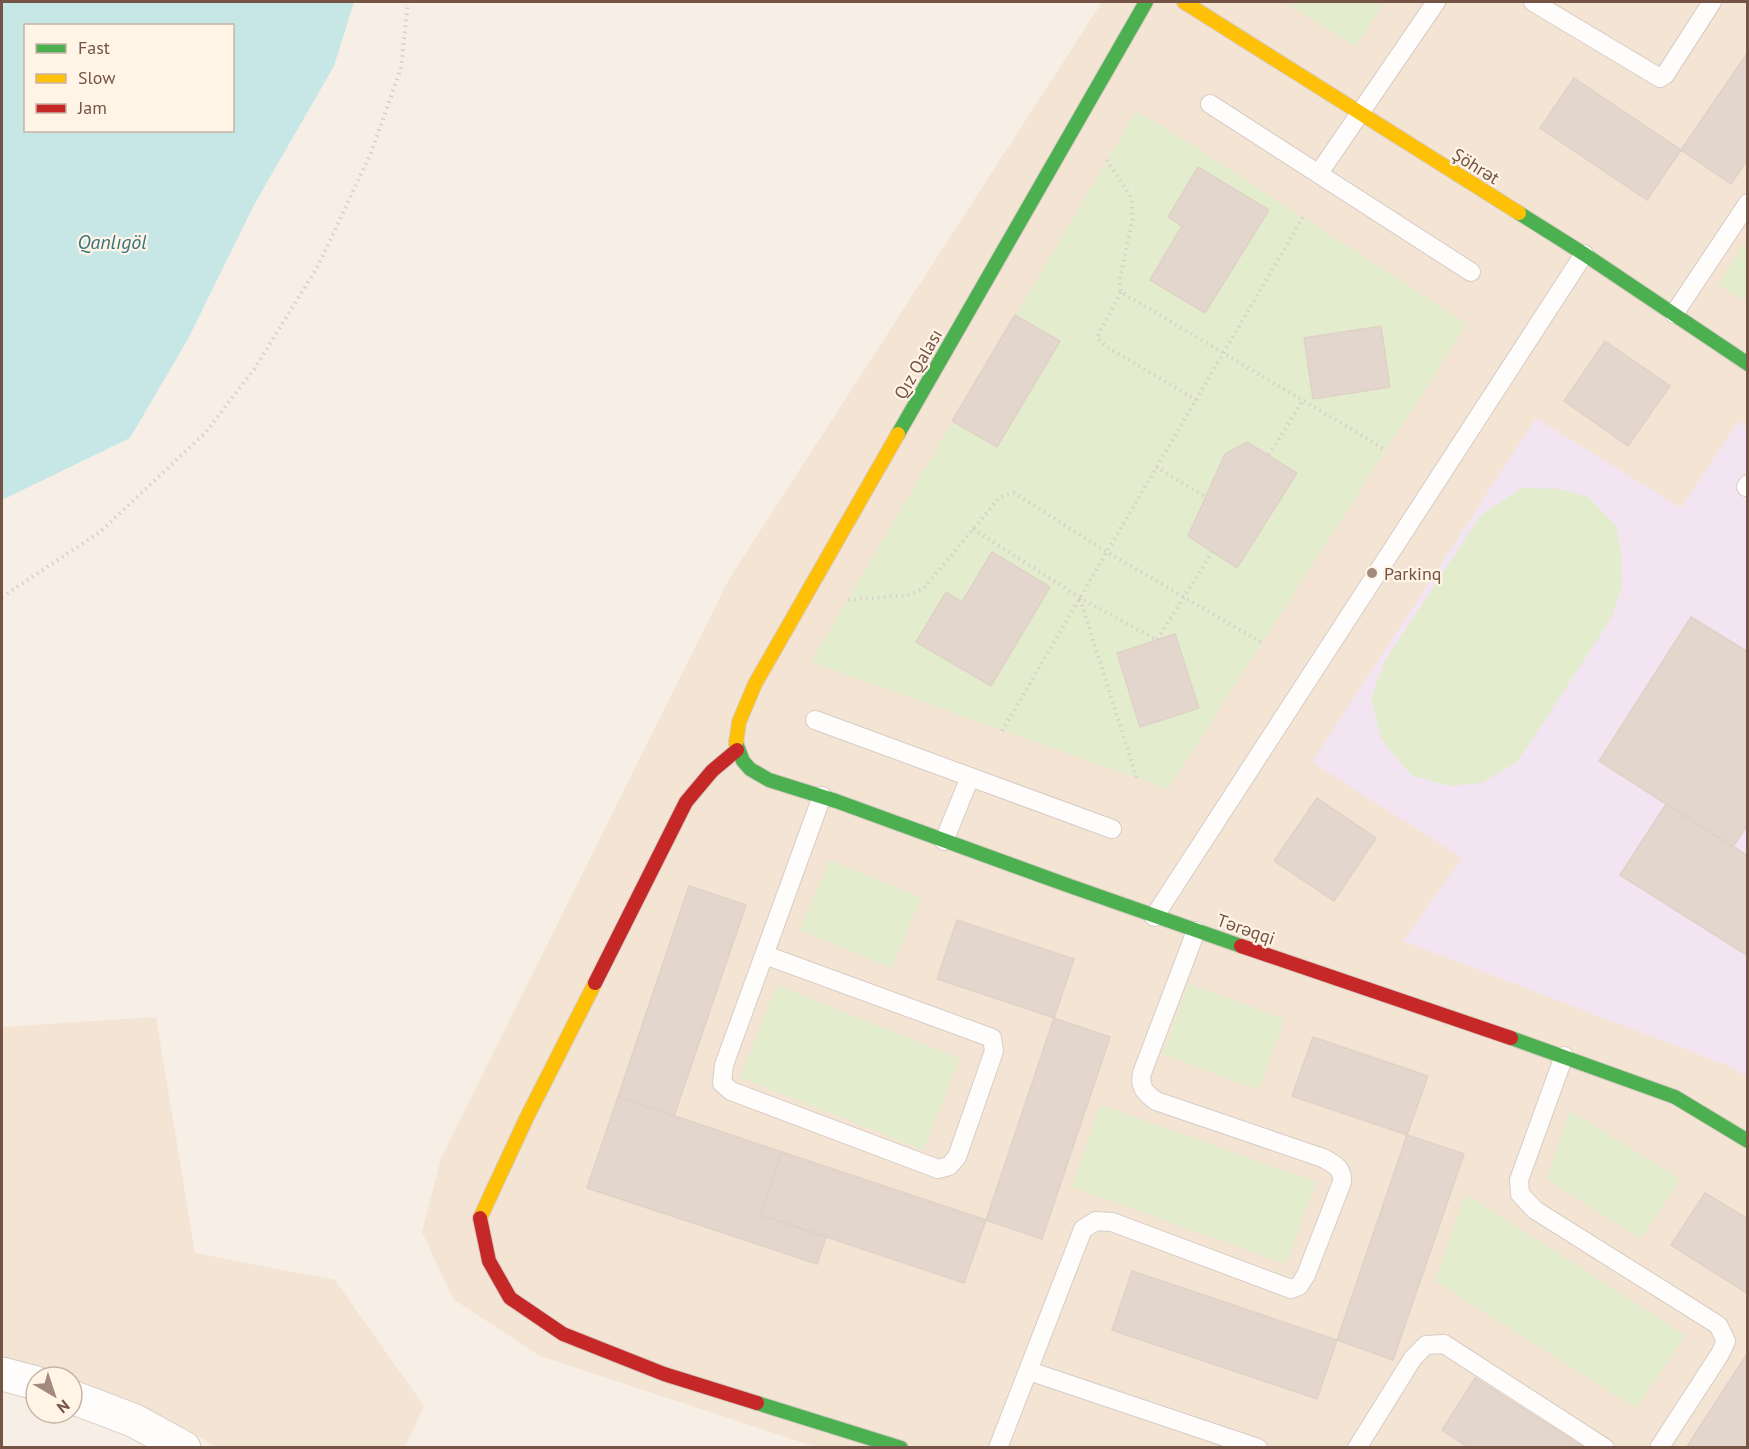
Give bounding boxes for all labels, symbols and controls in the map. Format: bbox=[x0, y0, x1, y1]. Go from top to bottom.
legend bbox=[24, 24, 234, 132]
text: Fast bbox=[78, 36, 110, 59]
text: Slow bbox=[78, 66, 116, 89]
text: Jam bbox=[77, 96, 107, 119]
street label: Şöhrət bbox=[1448, 143, 1504, 189]
water label: Qanlıgöl bbox=[77, 229, 147, 255]
street label: Qız Qalası bbox=[889, 325, 947, 403]
place label: Parkinq bbox=[1384, 562, 1441, 585]
marker: Parkinq bbox=[1365, 566, 1379, 580]
street label: Tərəqqi bbox=[1214, 908, 1278, 950]
north arrow bbox=[24, 1365, 84, 1425]
text: N bbox=[53, 1396, 74, 1418]

